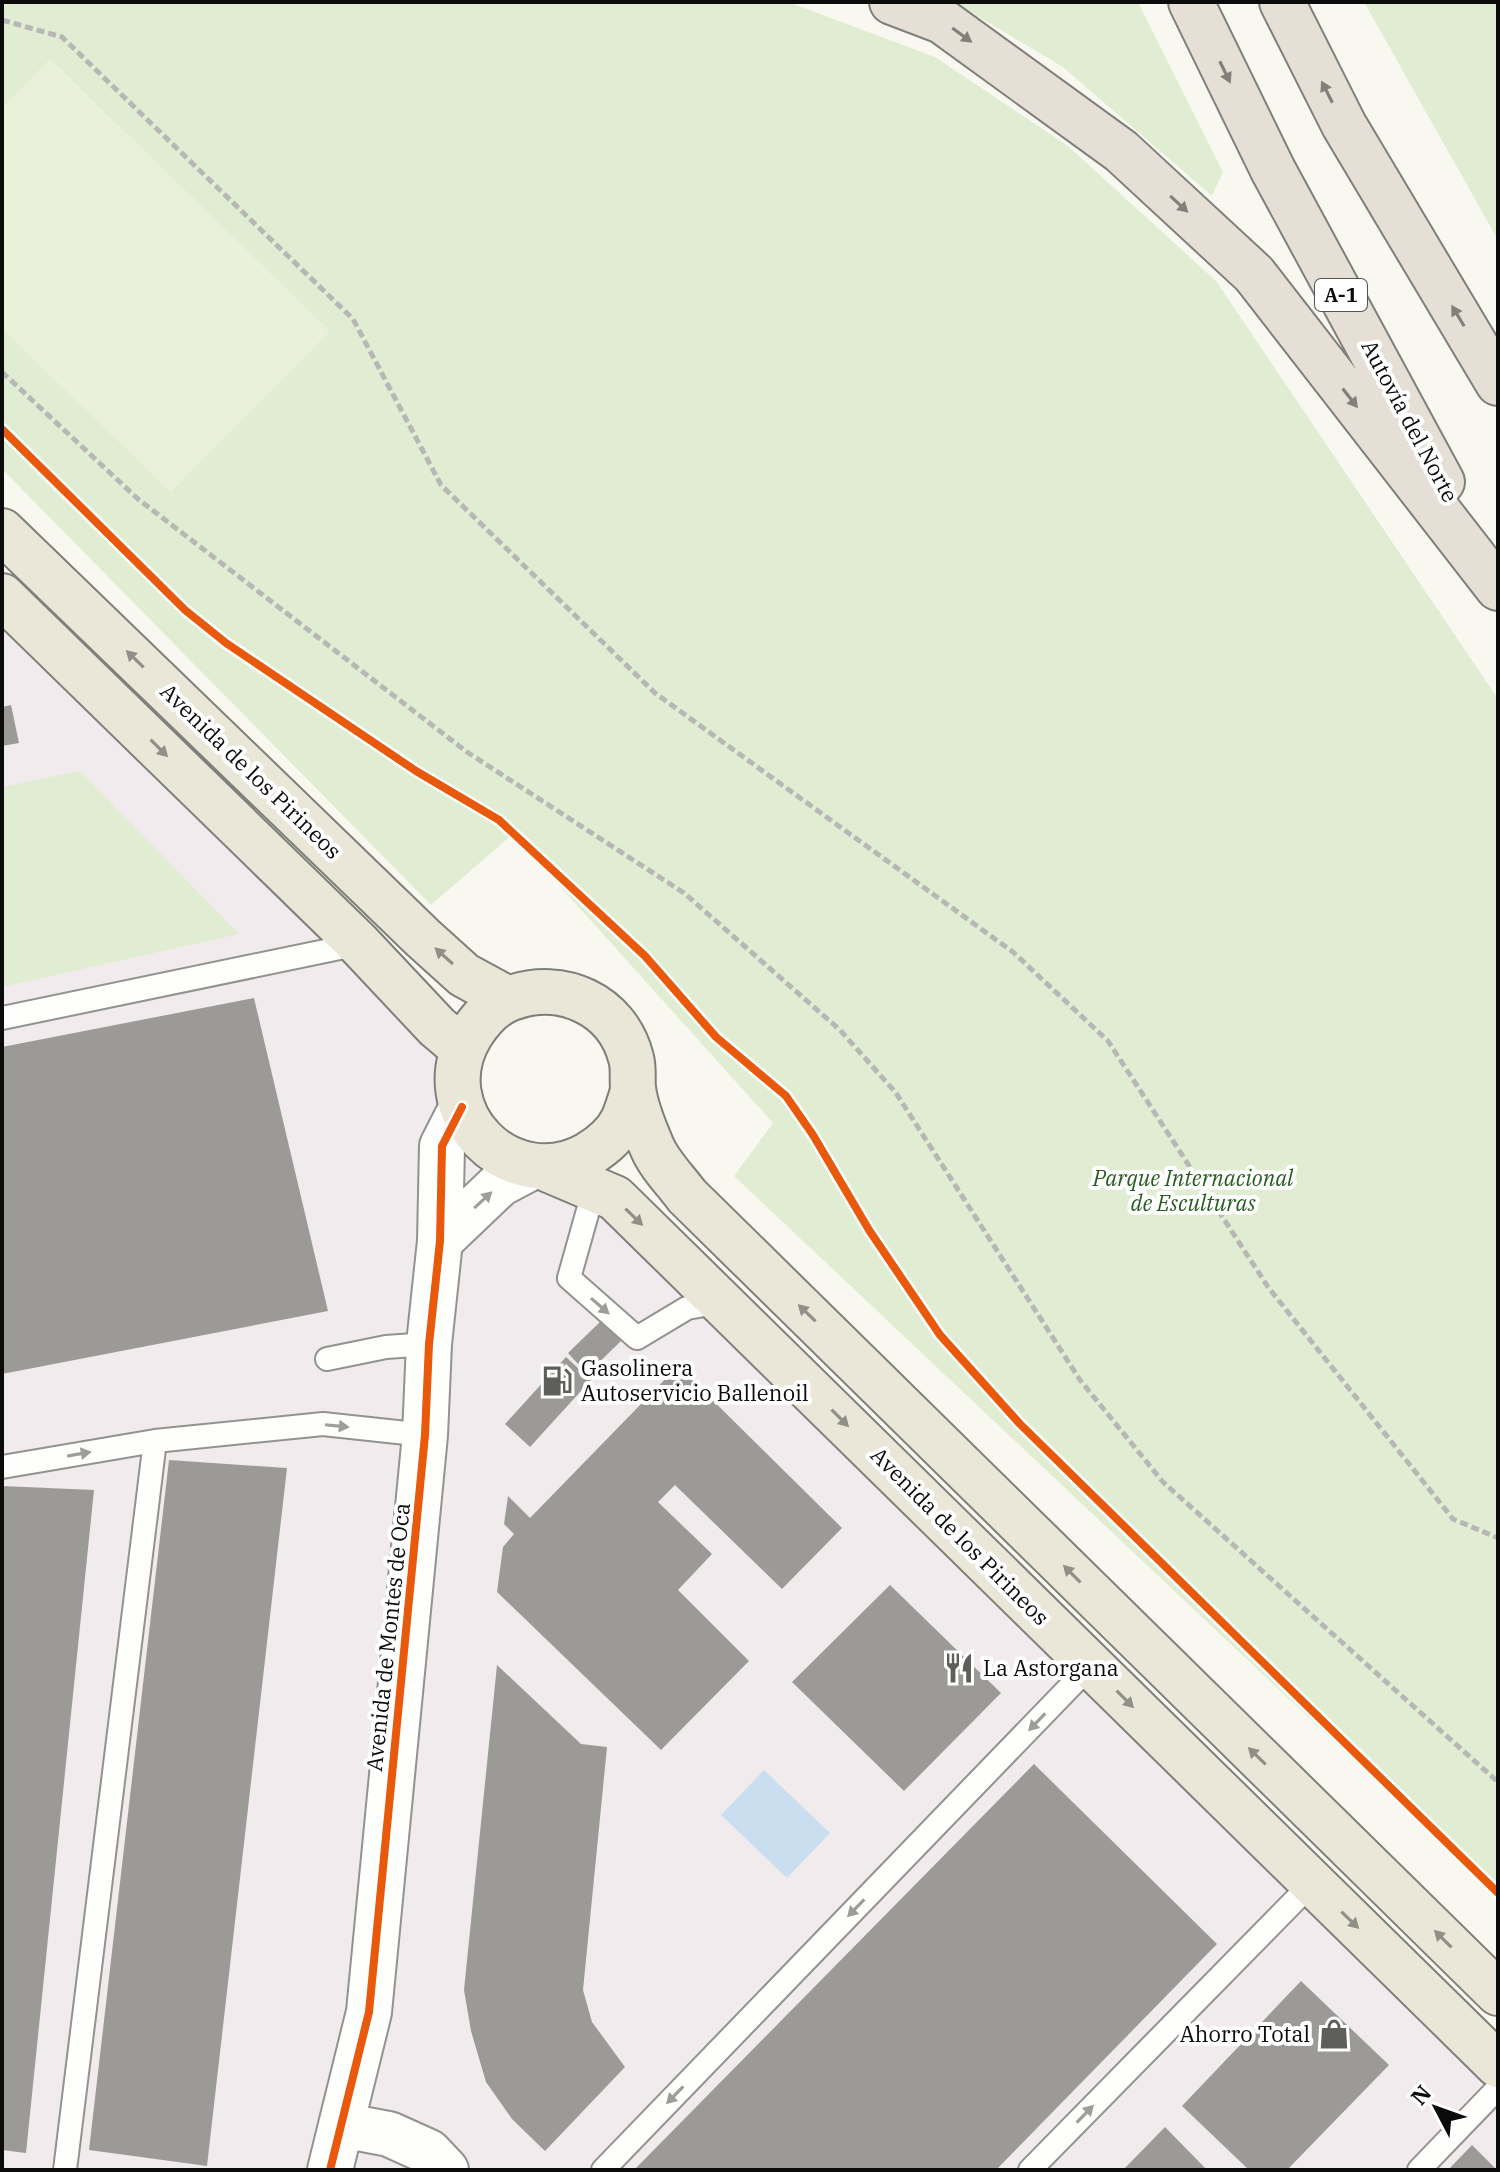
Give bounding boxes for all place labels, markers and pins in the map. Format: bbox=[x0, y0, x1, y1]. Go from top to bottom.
place label: Gasolinera Autoservicio Ballenoil bbox=[581, 1353, 809, 1407]
fuel station icon: Gasolinera Autoservicio Ballenoil bbox=[540, 1364, 574, 1398]
restaurant icon: La Astorgana bbox=[942, 1651, 976, 1685]
place label: La Astorgana bbox=[983, 1653, 1119, 1682]
shop icon: Ahorro Total bbox=[1317, 2017, 1351, 2051]
place label: Ahorro Total bbox=[1180, 2019, 1310, 2048]

